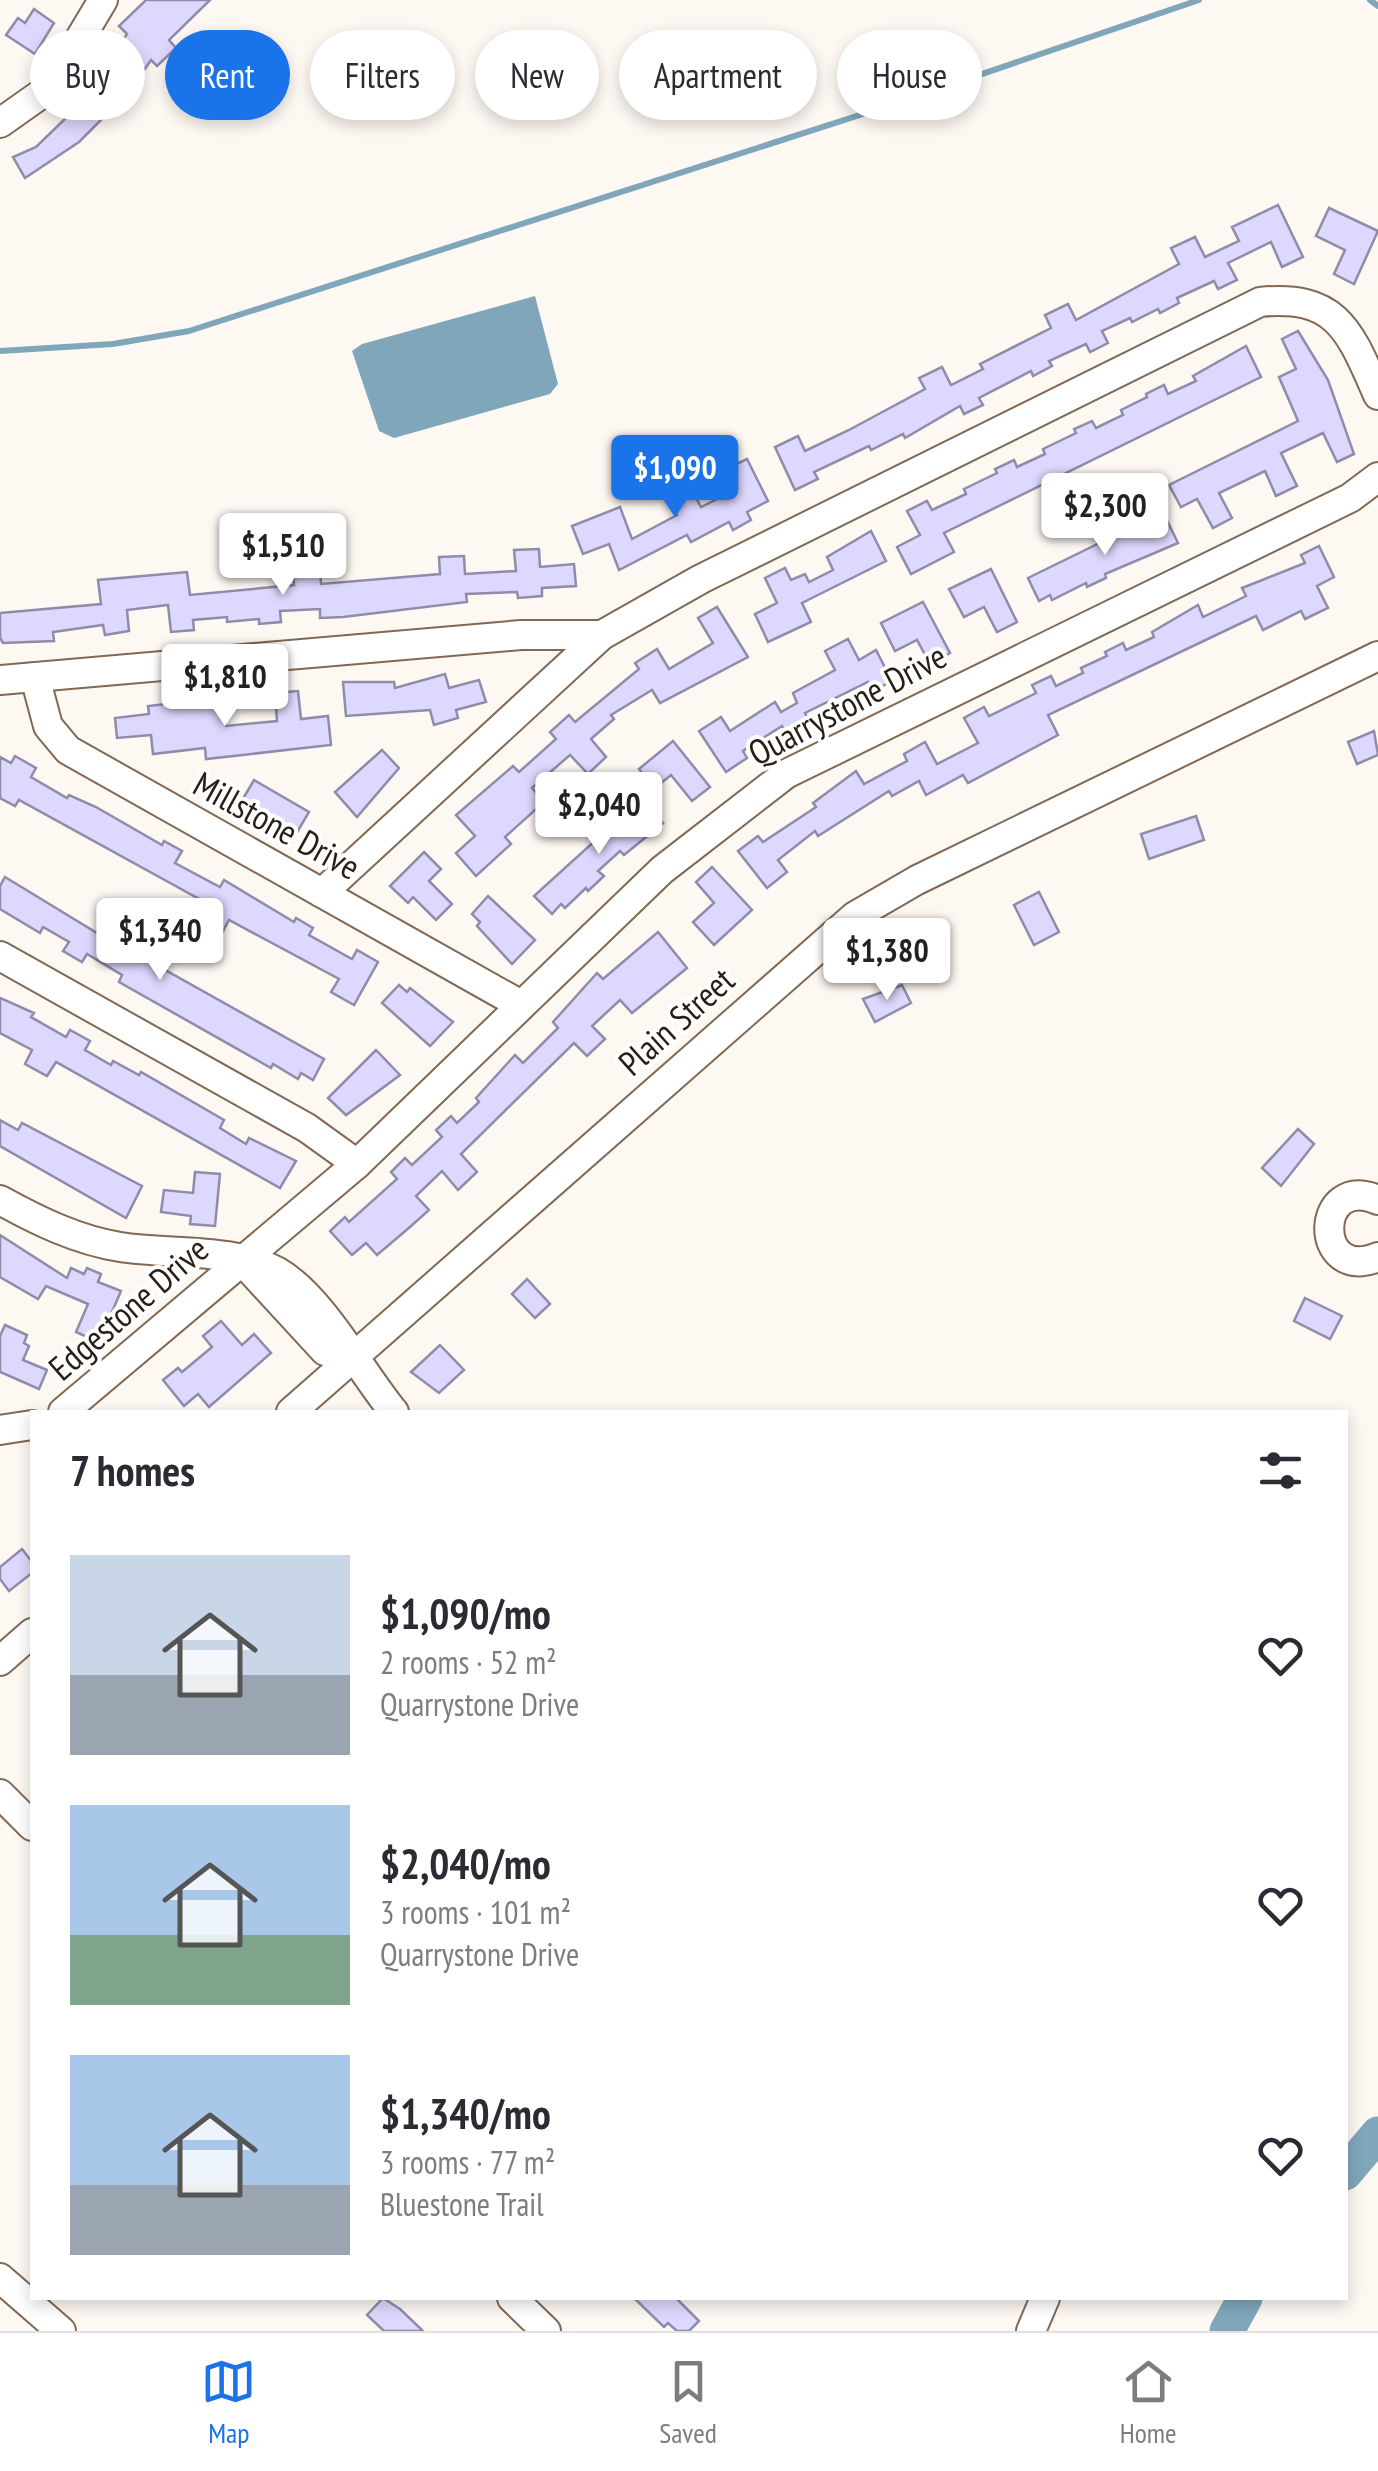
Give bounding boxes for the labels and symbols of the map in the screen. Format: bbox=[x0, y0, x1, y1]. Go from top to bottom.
pin: $1,090 bbox=[594, 435, 756, 520]
pin: $2,300 bbox=[1024, 473, 1186, 558]
pin: $1,510 bbox=[202, 513, 364, 598]
street label: Quarrystone Drive bbox=[740, 633, 954, 775]
pin: $1,810 bbox=[144, 644, 306, 729]
street label: Millstone Drive bbox=[186, 760, 368, 890]
pin: $2,040 bbox=[518, 772, 680, 857]
pin: $1,340 bbox=[79, 898, 241, 983]
pin: $1,380 bbox=[806, 918, 968, 1003]
street label: Plain Street bbox=[608, 957, 744, 1085]
street label: Edgestone Drive bbox=[39, 1226, 217, 1390]

